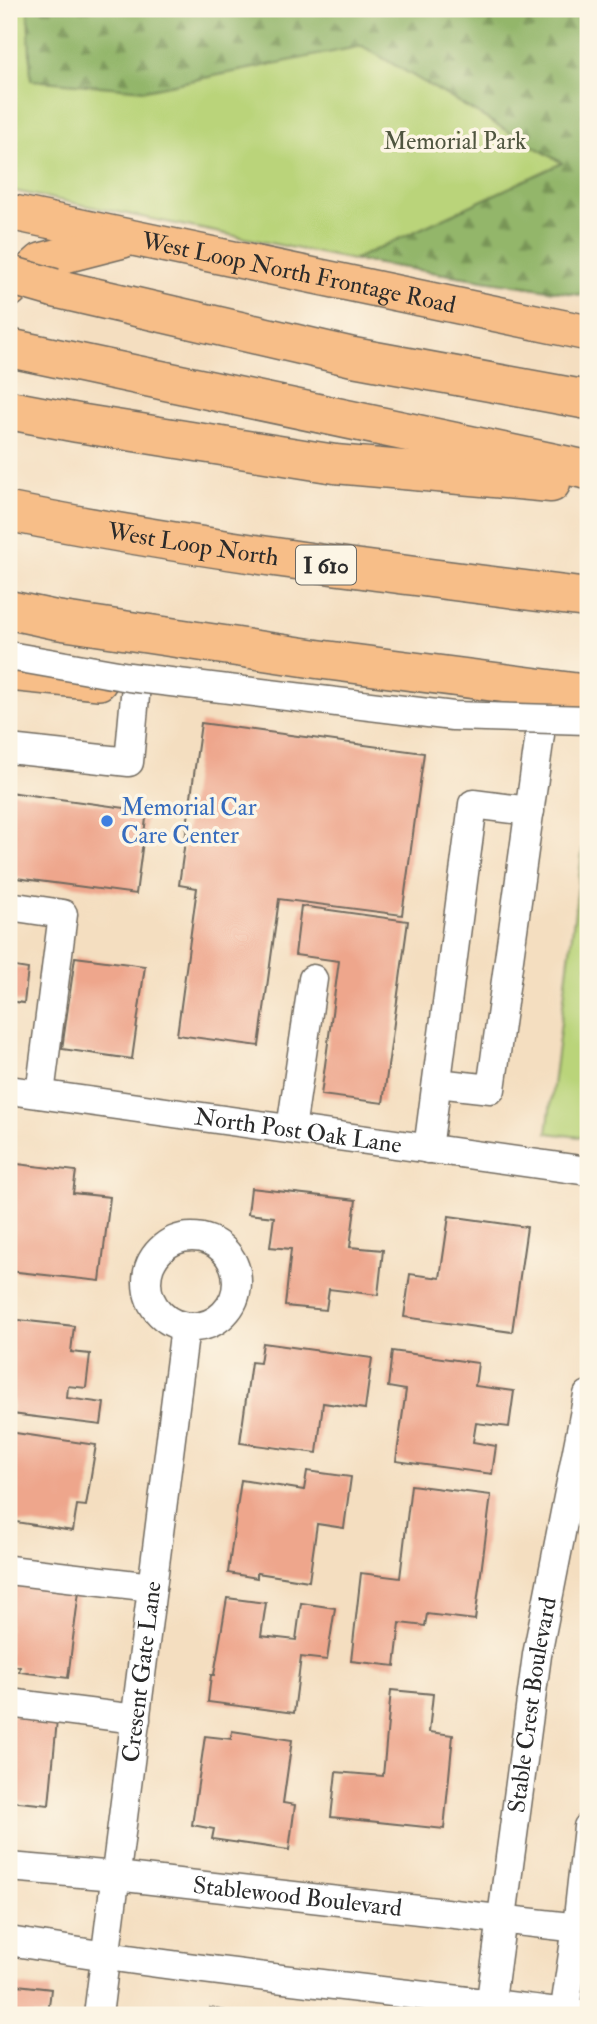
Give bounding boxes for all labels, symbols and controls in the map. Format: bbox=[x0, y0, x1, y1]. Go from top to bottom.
park label: Memorial Park bbox=[383, 126, 527, 157]
street label: West Loop North Frontage Road bbox=[138, 224, 459, 320]
street label: West Loop North bbox=[104, 515, 281, 573]
road number: I 610 bbox=[296, 545, 356, 584]
place label: Memorial Car Care Center bbox=[121, 792, 257, 851]
marker: Memorial Car Care Center bbox=[99, 813, 115, 829]
street label: North Post Oak Lane bbox=[193, 1101, 404, 1160]
street label: Cresent Gate Lane bbox=[115, 1579, 168, 1764]
street label: Stable Crest Boulevard bbox=[501, 1594, 564, 1815]
street label: Stablewood Boulevard bbox=[191, 1869, 404, 1924]

